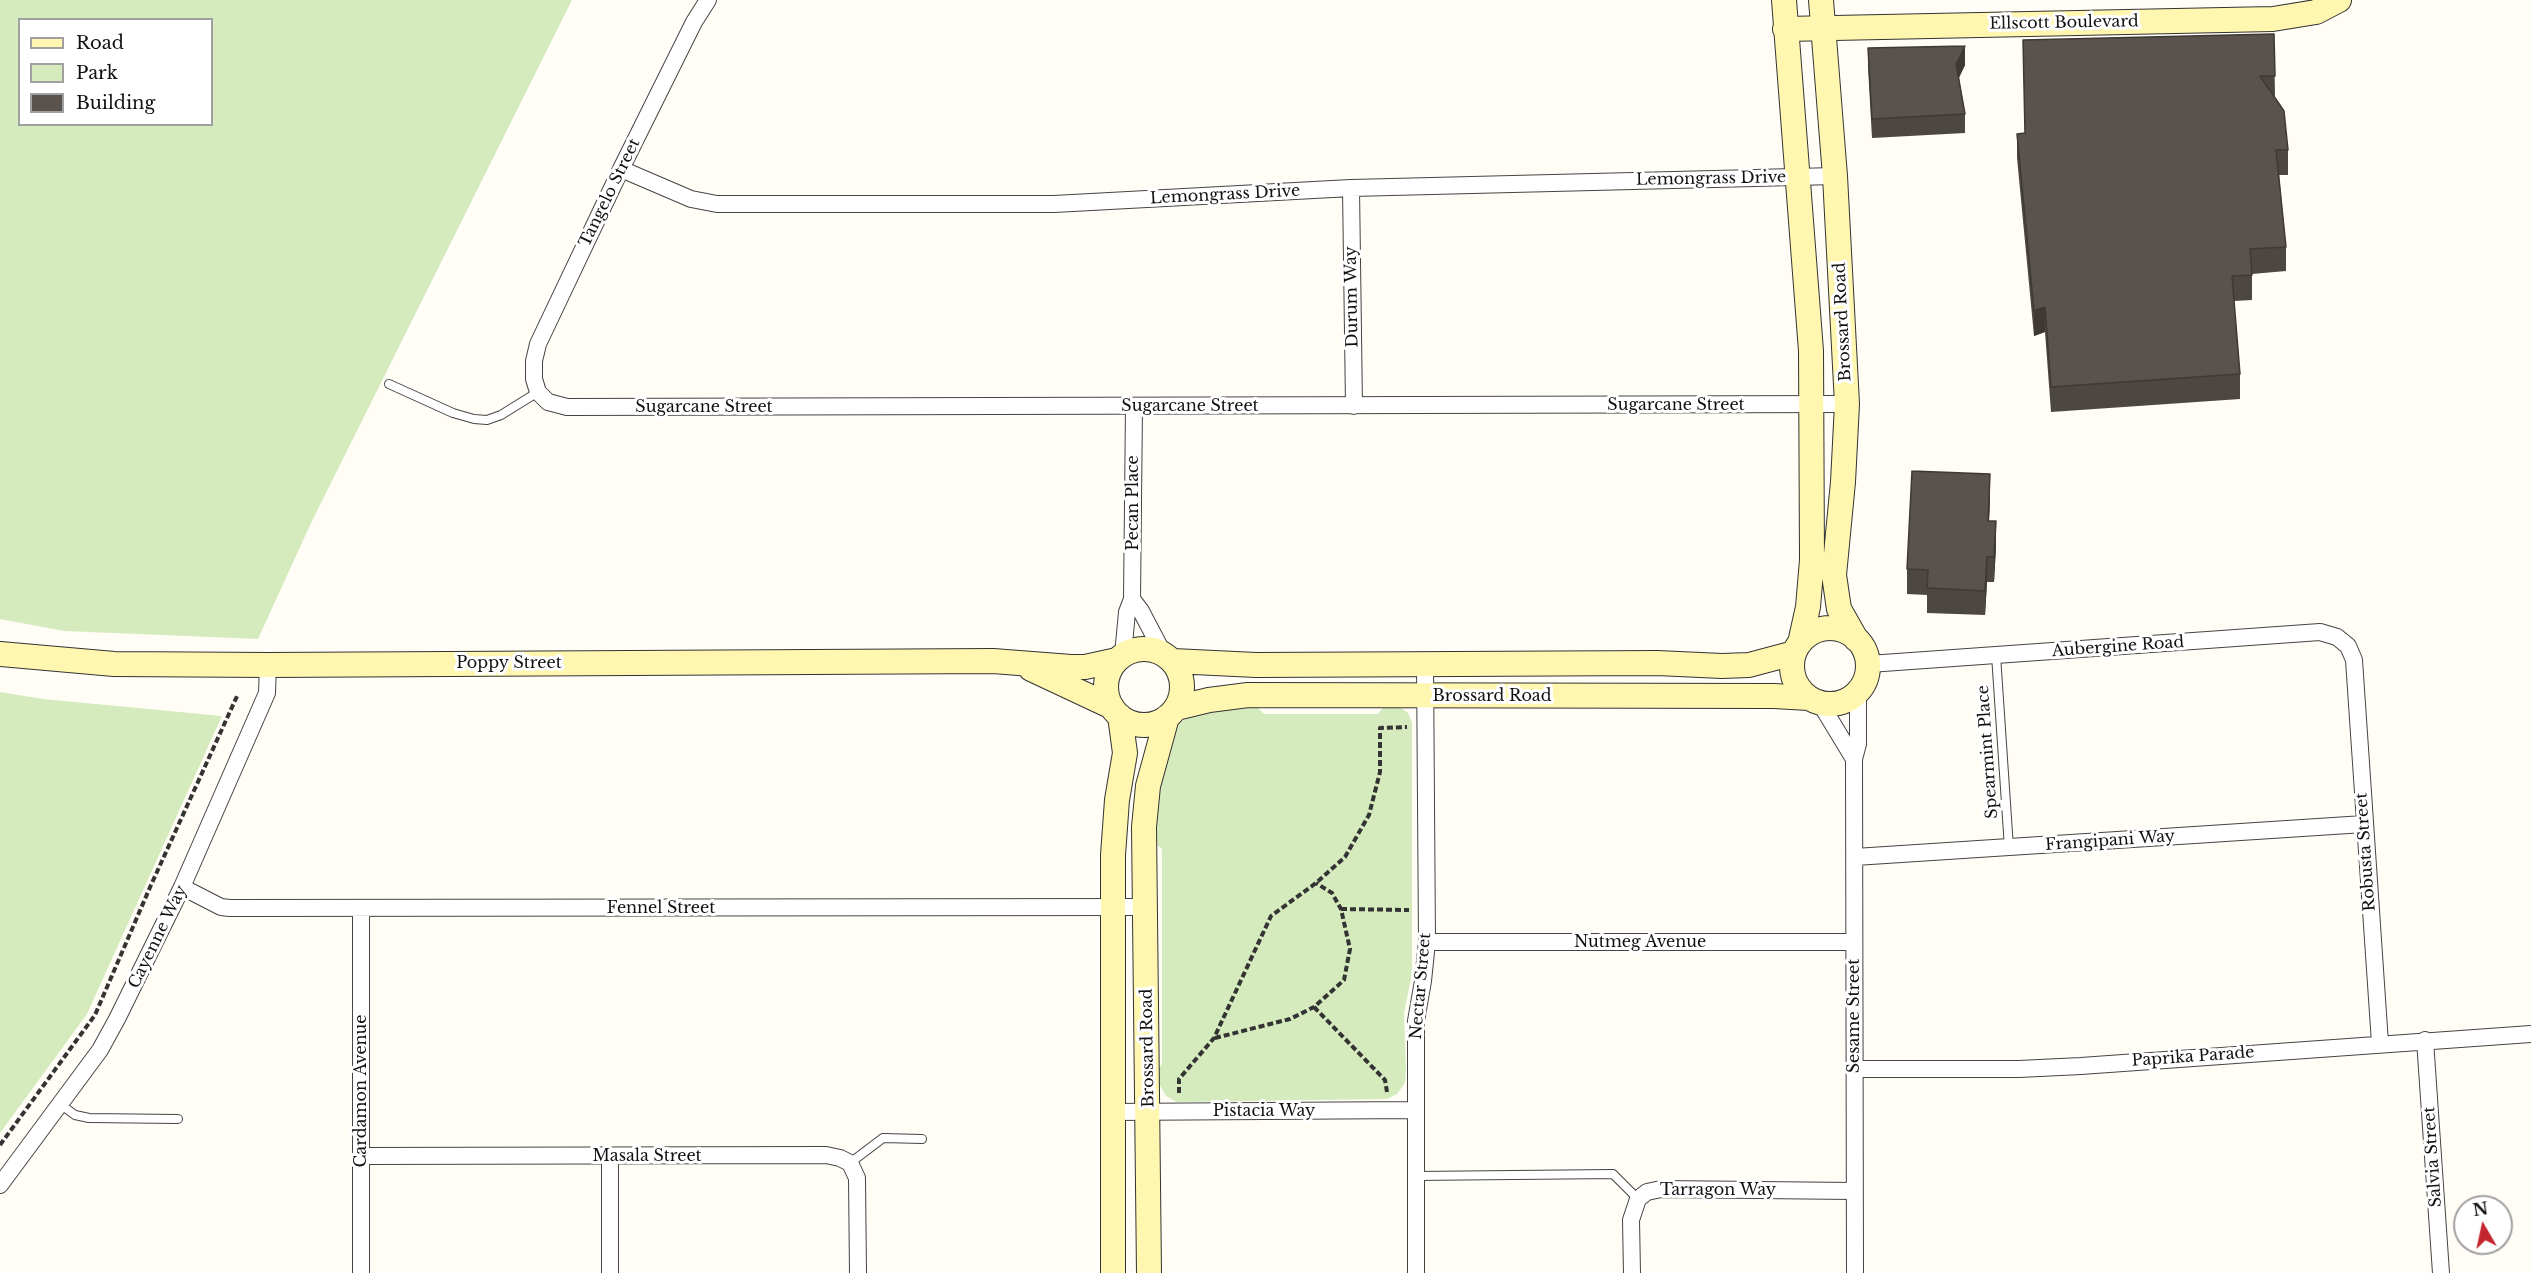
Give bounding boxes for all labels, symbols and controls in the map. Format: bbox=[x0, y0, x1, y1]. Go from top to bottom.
street label: Ellscott Boulevard bbox=[1989, 12, 2139, 34]
legend bbox=[18, 18, 213, 126]
text: Road bbox=[76, 32, 124, 54]
text: Park bbox=[76, 62, 118, 84]
text: Building bbox=[76, 92, 155, 114]
street label: Tangelo Street bbox=[575, 136, 645, 250]
street label: Lemongrass Drive bbox=[1636, 168, 1786, 190]
street label: Lemongrass Drive bbox=[1149, 181, 1301, 209]
street label: Durum Way bbox=[1342, 246, 1362, 348]
street label: Brossard Road bbox=[1830, 262, 1856, 382]
street label: Sugarcane Street bbox=[1607, 395, 1745, 415]
street label: Sugarcane Street bbox=[1121, 396, 1259, 416]
street label: Sugarcane Street bbox=[635, 397, 773, 417]
street label: Pecan Place bbox=[1123, 455, 1143, 551]
street label: Aubergine Road bbox=[2051, 633, 2185, 661]
street label: Poppy Street bbox=[456, 653, 562, 673]
street label: Spearmint Place bbox=[1974, 685, 2002, 819]
street label: Brossard Road bbox=[1432, 686, 1552, 706]
street label: Robusta Street bbox=[2352, 792, 2380, 912]
street label: Frangipani Way bbox=[2044, 827, 2176, 855]
street label: Cayenne Way bbox=[125, 882, 191, 992]
street label: Fennel Street bbox=[607, 898, 715, 918]
street label: Nectar Street bbox=[1407, 932, 1435, 1040]
street label: Nutmeg Avenue bbox=[1574, 932, 1706, 952]
street label: Sesame Street bbox=[1844, 959, 1864, 1073]
street label: Brossard Road bbox=[1137, 988, 1159, 1108]
street label: Cardamon Avenue bbox=[351, 1014, 371, 1168]
street label: Paprika Parade bbox=[2131, 1043, 2255, 1071]
street label: Pistacia Way bbox=[1213, 1101, 1315, 1121]
street label: Salvia Street bbox=[2420, 1106, 2446, 1208]
street label: Masala Street bbox=[592, 1146, 702, 1166]
street label: Tarragon Way bbox=[1660, 1180, 1776, 1200]
north arrow bbox=[2453, 1195, 2513, 1255]
text: N bbox=[2471, 1198, 2489, 1220]

